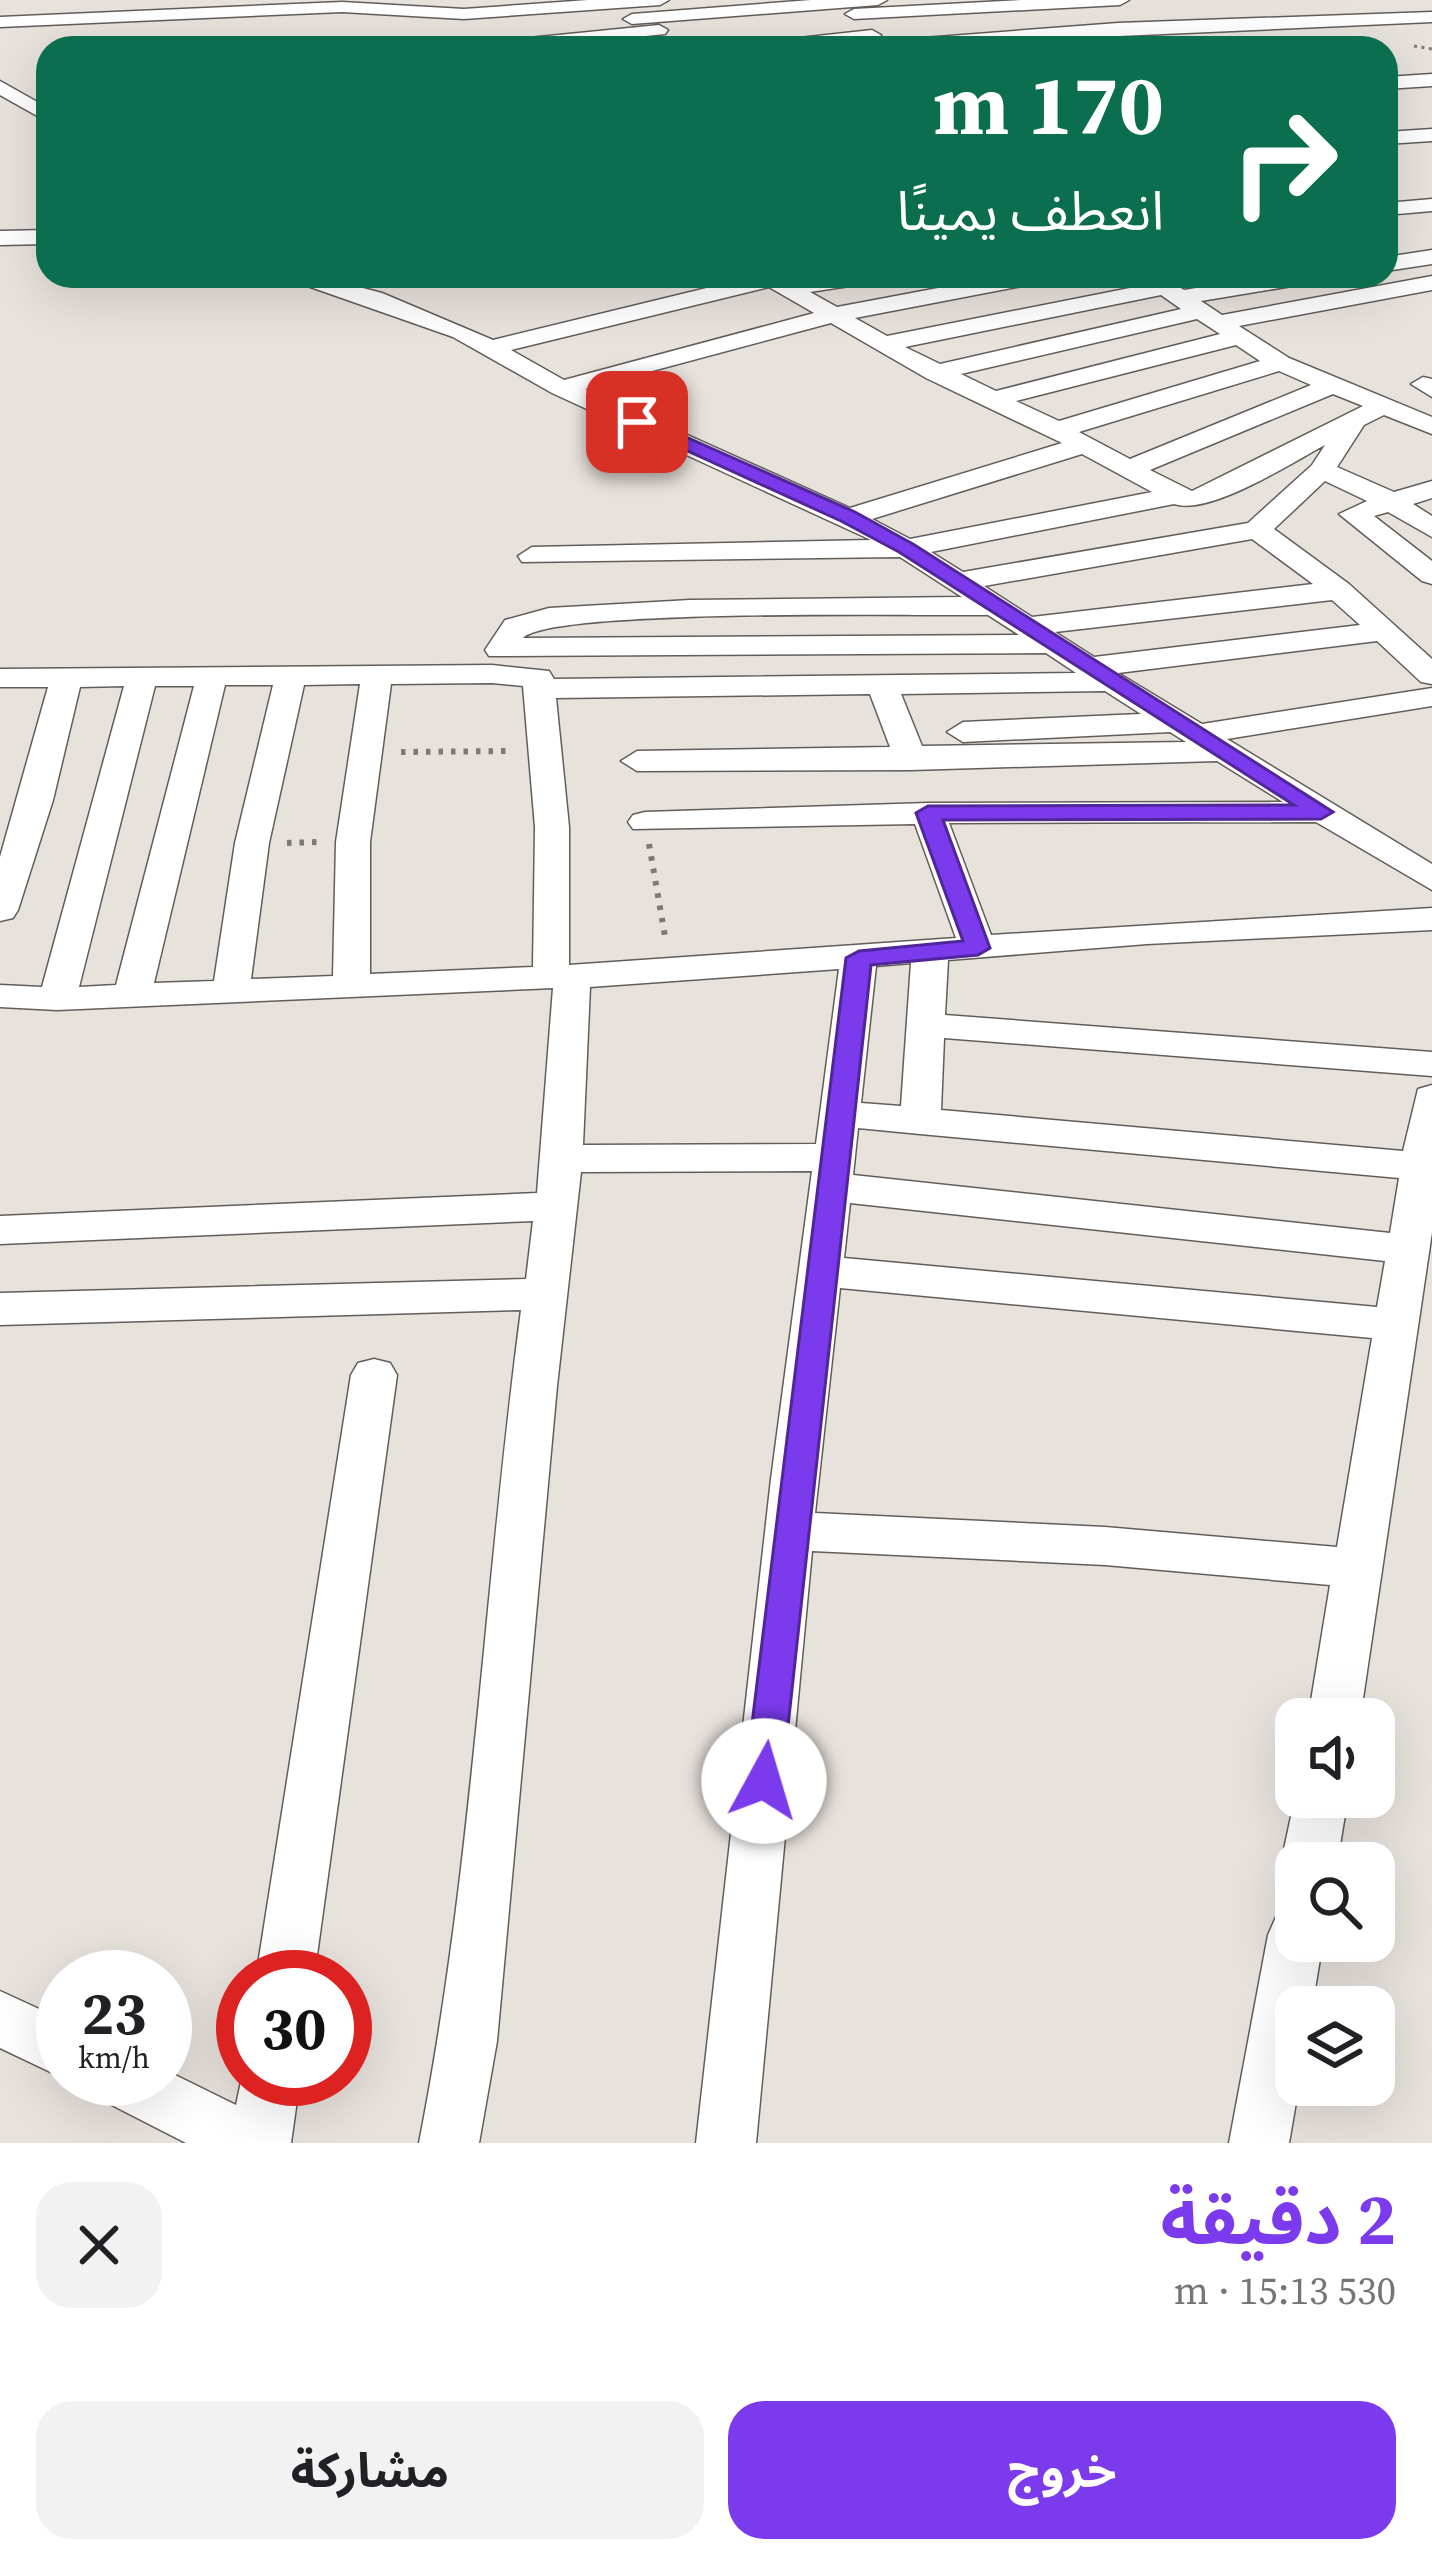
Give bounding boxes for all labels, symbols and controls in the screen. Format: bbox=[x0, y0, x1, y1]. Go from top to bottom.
text: 170 m bbox=[933, 47, 1164, 162]
icon: right bbox=[1206, 84, 1362, 240]
text: انعطف يمينًا bbox=[897, 174, 1164, 248]
pin bbox=[586, 371, 688, 473]
icon: arrive bbox=[604, 389, 670, 455]
map controls bbox=[1275, 1698, 1395, 2106]
button: sound bbox=[1275, 1698, 1395, 1818]
position arrow bbox=[701, 1718, 827, 1844]
button: search bbox=[1275, 1842, 1395, 1962]
speed limit sign: 30 bbox=[216, 1950, 372, 2106]
text: 23 bbox=[81, 1972, 147, 2054]
button: layers bbox=[1275, 1986, 1395, 2106]
text: km/h bbox=[78, 2037, 150, 2078]
text: 2 دقيقة bbox=[1160, 2169, 1396, 2268]
button: close bbox=[36, 2182, 162, 2308]
text: 530 m · 15:13 bbox=[1174, 2264, 1396, 2317]
button: مشاركة bbox=[36, 2401, 704, 2539]
button: خروج bbox=[728, 2401, 1396, 2539]

